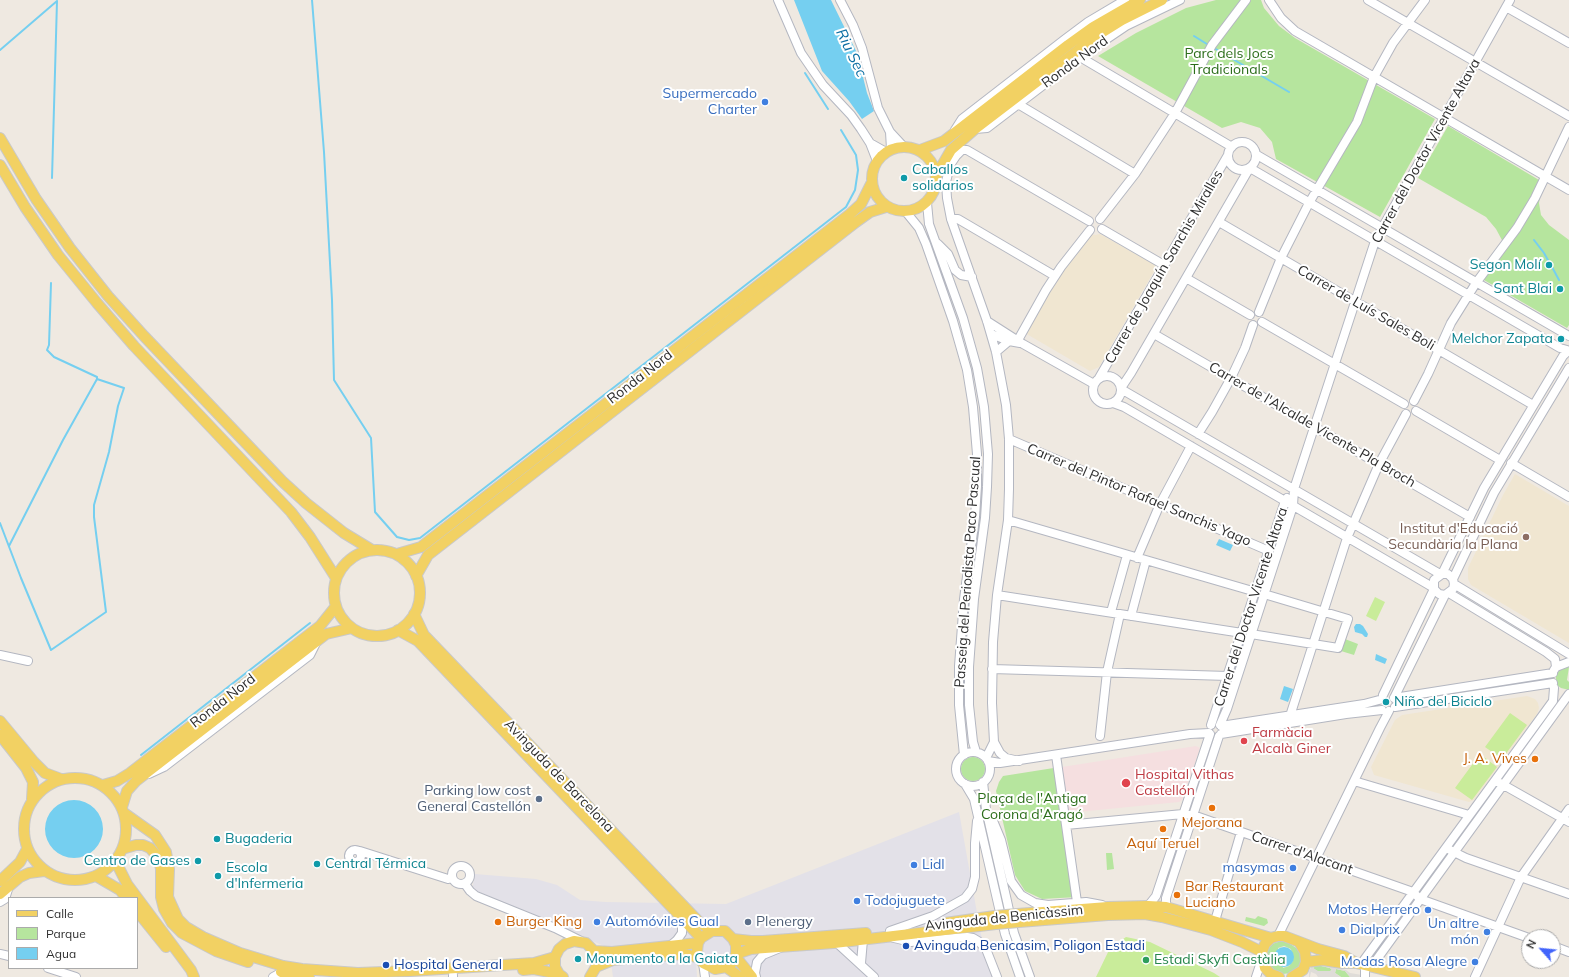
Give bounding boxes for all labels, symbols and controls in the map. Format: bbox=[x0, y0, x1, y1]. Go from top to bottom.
water label: Riu Sec bbox=[832, 26, 870, 80]
street label: Ronda Nord bbox=[1039, 32, 1111, 92]
park label: Parc dels Jocs Tradicionals bbox=[1184, 46, 1274, 78]
street label: Carrer del Doctor Vicente Altava bbox=[1368, 56, 1484, 246]
place label: Supermercado Charter bbox=[663, 86, 757, 118]
marker: Supermercado Charter bbox=[760, 97, 770, 107]
place label: Caballos solidarios bbox=[912, 162, 974, 194]
street label: Carrer de Joaquín Sanchis Miralles bbox=[1102, 167, 1226, 367]
marker: Caballos solidarios bbox=[899, 173, 909, 183]
place label: Segon Molí bbox=[1470, 257, 1541, 273]
marker: Segon Molí bbox=[1544, 260, 1554, 270]
street label: Carrer de Luís Sales Boli bbox=[1294, 262, 1438, 354]
place label: Sant Blai bbox=[1494, 281, 1552, 297]
marker: Sant Blai bbox=[1555, 284, 1565, 294]
place label: Melchor Zapata bbox=[1451, 331, 1553, 347]
marker: Melchor Zapata bbox=[1556, 334, 1566, 344]
street label: Ronda Nord bbox=[604, 346, 676, 408]
street label: Carrer de l'Alcalde Vicente Pla Broch bbox=[1206, 359, 1418, 491]
street label: Carrer del Pintor Rafael Sanchis Yago bbox=[1024, 440, 1254, 550]
street label: Passeig del Periodista Paco Pascual bbox=[952, 456, 984, 688]
street label: Carrer del Doctor Vicente Altava bbox=[1211, 505, 1291, 709]
place label: Institut d'Educació Secundària la Plana bbox=[1388, 521, 1518, 554]
marker: Institut d'Educació Secundària la Plana bbox=[1521, 532, 1531, 542]
street label: Ronda Nord bbox=[187, 670, 259, 732]
place label: Niño del Biciclo bbox=[1394, 694, 1492, 710]
marker: Niño del Biciclo bbox=[1381, 697, 1391, 707]
street label: Avinguda de Barcelona bbox=[501, 716, 617, 836]
place label: Farmàcia Alcalà Giner bbox=[1252, 725, 1331, 758]
marker: Farmàcia Alcalà Giner bbox=[1239, 736, 1249, 746]
place label: J. A. Vives bbox=[1463, 751, 1527, 767]
marker: J. A. Vives bbox=[1530, 754, 1540, 764]
place label: Hospital Vithas Castellón bbox=[1135, 767, 1234, 800]
marker: Hospital Vithas Castellón bbox=[1120, 777, 1132, 789]
place label: Parking low cost General Castellón bbox=[417, 783, 531, 816]
park label: Plaça de l'Antiga Corona d'Aragó bbox=[977, 791, 1087, 824]
marker: Parking low cost General Castellón bbox=[534, 794, 544, 804]
marker: Mejorana bbox=[1207, 803, 1217, 813]
place label: Mejorana bbox=[1182, 815, 1242, 831]
marker: Aquí Teruel bbox=[1158, 824, 1168, 834]
street label: Carrer d'Alacant bbox=[1249, 828, 1355, 878]
place label: Bugaderia bbox=[225, 831, 292, 847]
marker: Bugaderia bbox=[212, 834, 222, 844]
place label: Aquí Teruel bbox=[1127, 836, 1199, 852]
place label: Centro de Gases bbox=[84, 853, 190, 869]
marker: Centro de Gases bbox=[193, 856, 203, 866]
place label: Central Térmica bbox=[325, 856, 426, 872]
place label: Lidl bbox=[922, 857, 945, 873]
marker: Central Térmica bbox=[312, 859, 322, 869]
place label: Escola d'Infermeria bbox=[226, 860, 303, 892]
marker: Lidl bbox=[909, 860, 919, 870]
place label: masymas bbox=[1222, 860, 1285, 876]
marker: masymas bbox=[1288, 863, 1298, 873]
marker: Escola d'Infermeria bbox=[213, 871, 223, 881]
place label: Bar Restaurant Luciano bbox=[1185, 879, 1284, 912]
marker: Bar Restaurant Luciano bbox=[1172, 890, 1182, 900]
place label: Todojuguete bbox=[865, 893, 945, 909]
marker: Todojuguete bbox=[852, 896, 862, 906]
legend bbox=[8, 897, 138, 969]
street label: Avinguda de Benicàssim bbox=[924, 901, 1084, 935]
place label: Motos Herrero bbox=[1328, 902, 1420, 918]
marker: Motos Herrero bbox=[1423, 905, 1433, 915]
text: Calle bbox=[46, 906, 73, 921]
place label: Burger King bbox=[506, 914, 582, 930]
place label: Automóviles Gual bbox=[605, 914, 719, 930]
place label: Plenergy bbox=[756, 914, 813, 930]
place label: Un altre món bbox=[1428, 916, 1479, 948]
marker: Burger King bbox=[493, 917, 503, 927]
marker: Automóviles Gual bbox=[592, 917, 602, 927]
marker: Plenergy bbox=[743, 917, 753, 927]
place label: Dialprix bbox=[1350, 922, 1400, 938]
marker: Dialprix bbox=[1337, 925, 1347, 935]
text: Parque bbox=[46, 926, 86, 941]
marker: Un altre món bbox=[1482, 927, 1492, 937]
north arrow bbox=[1521, 929, 1561, 969]
text: N bbox=[1523, 937, 1539, 951]
place label: Avinguda Benicasim, Poligon Estadi bbox=[914, 938, 1145, 954]
marker: Avinguda Benicasim, Poligon Estadi bbox=[901, 941, 911, 951]
text: Agua bbox=[46, 946, 76, 961]
place label: Monumento a la Gaiata bbox=[586, 951, 738, 967]
place label: Estadi Skyfi Castàlia bbox=[1154, 952, 1286, 968]
marker: Monumento a la Gaiata bbox=[573, 954, 583, 964]
place label: Modas Rosa Alegre bbox=[1341, 954, 1467, 970]
marker: Estadi Skyfi Castàlia bbox=[1141, 955, 1151, 965]
place label: Hospital General bbox=[394, 957, 502, 973]
marker: Modas Rosa Alegre bbox=[1470, 957, 1480, 967]
marker: Hospital General bbox=[381, 960, 391, 970]

